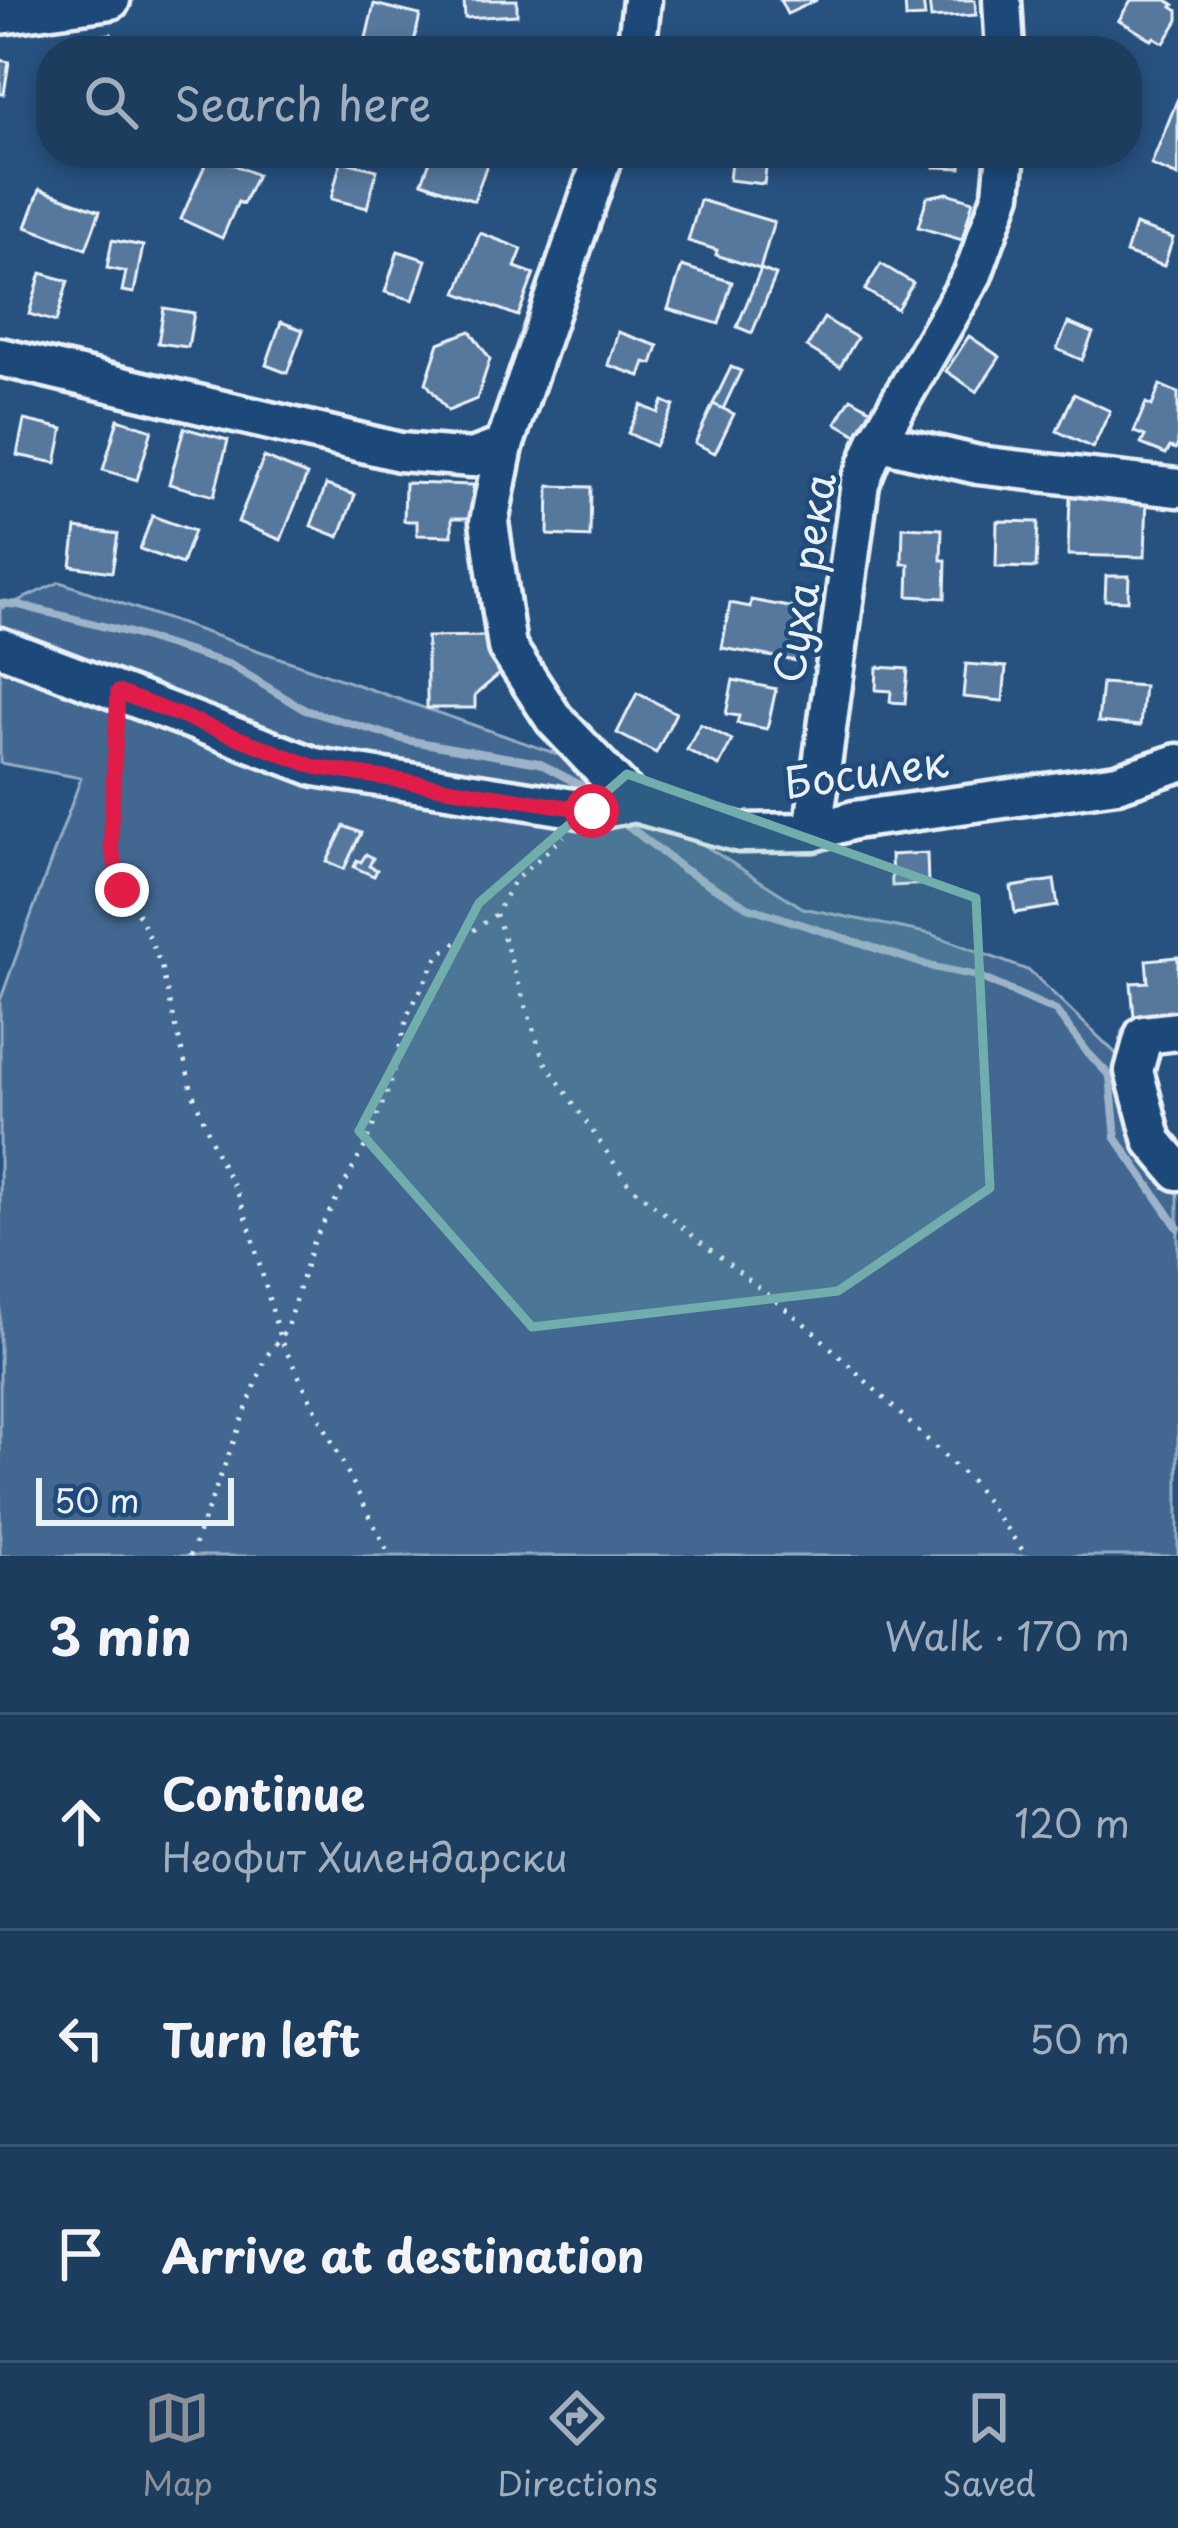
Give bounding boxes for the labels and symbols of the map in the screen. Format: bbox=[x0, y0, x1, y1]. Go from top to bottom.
street label: Суха река bbox=[755, 468, 850, 687]
street label: Босилек bbox=[780, 728, 951, 813]
route start bbox=[565, 784, 619, 838]
route end bbox=[95, 863, 149, 917]
scale bar bbox=[36, 1472, 234, 1525]

